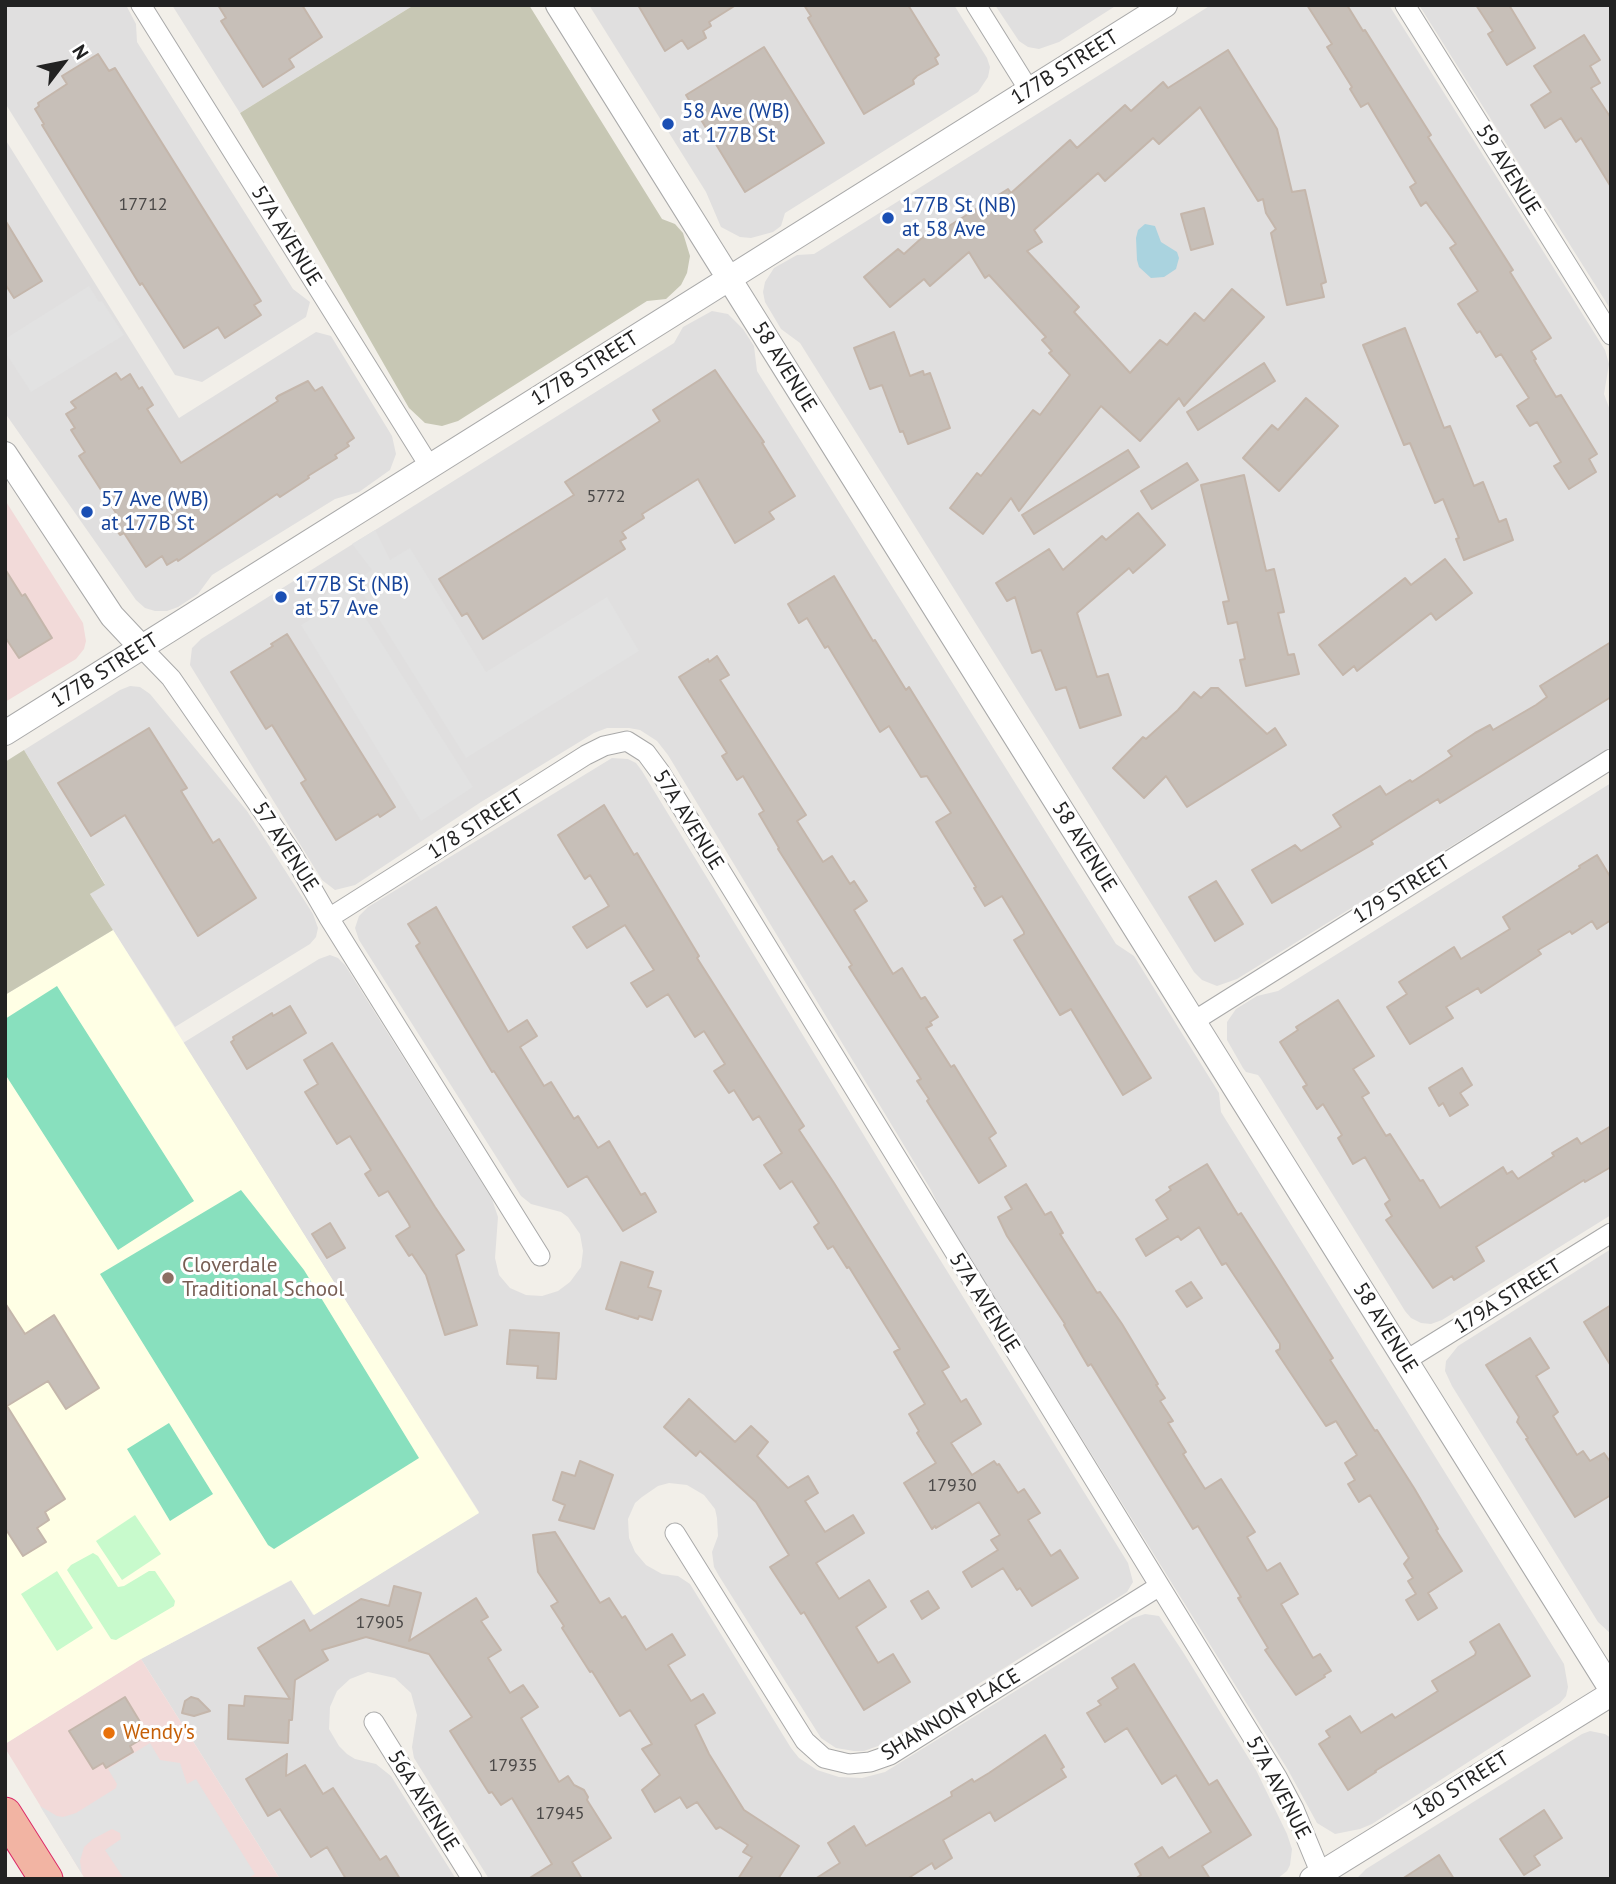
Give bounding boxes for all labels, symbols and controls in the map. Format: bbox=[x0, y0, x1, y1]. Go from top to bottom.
street label: 177B STREET bbox=[1007, 25, 1123, 111]
north arrow bbox=[28, 28, 98, 98]
text: N bbox=[67, 40, 94, 64]
place label: 58 Ave (WB) at 177B St bbox=[682, 99, 790, 149]
marker: 58 Ave (WB) at 177B St bbox=[660, 116, 676, 132]
street label: 59 AVENUE bbox=[1470, 120, 1546, 220]
street label: 57A AVENUE bbox=[245, 181, 327, 291]
place label: 177B St (NB) at 58 Ave bbox=[902, 193, 1016, 243]
house number: 17712 bbox=[118, 194, 168, 216]
marker: 177B St (NB) at 58 Ave bbox=[880, 210, 896, 226]
street label: 58 AVENUE bbox=[746, 317, 822, 417]
street label: 177B STREET bbox=[527, 326, 643, 412]
house number: 5772 bbox=[586, 486, 626, 508]
place label: 57 Ave (WB) at 177B St bbox=[101, 487, 209, 537]
marker: 57 Ave (WB) at 177B St bbox=[79, 504, 95, 520]
place label: 177B St (NB) at 57 Ave bbox=[295, 572, 409, 622]
marker: 177B St (NB) at 57 Ave bbox=[273, 589, 289, 605]
street label: 177B STREET bbox=[47, 628, 163, 714]
street label: 57A AVENUE bbox=[647, 765, 729, 875]
street label: 178 STREET bbox=[423, 785, 529, 865]
street label: 57 AVENUE bbox=[247, 797, 323, 897]
street label: 58 AVENUE bbox=[1046, 797, 1122, 897]
street label: 179 STREET bbox=[1349, 850, 1455, 930]
street label: 57A AVENUE bbox=[943, 1248, 1025, 1358]
place label: Cloverdale Traditional School bbox=[182, 1253, 344, 1303]
street label: 179A STREET bbox=[1450, 1254, 1566, 1340]
marker: Cloverdale Traditional School bbox=[160, 1270, 176, 1286]
street label: 58 AVENUE bbox=[1347, 1278, 1423, 1378]
house number: 17930 bbox=[927, 1475, 977, 1497]
house number: 17905 bbox=[355, 1612, 405, 1634]
street label: SHANNON PLACE bbox=[877, 1664, 1025, 1766]
place label: Wendy's bbox=[123, 1720, 195, 1746]
marker: Wendy's bbox=[101, 1725, 117, 1741]
street label: 57A AVENUE bbox=[1240, 1732, 1316, 1844]
street label: 56A AVENUE bbox=[382, 1746, 464, 1856]
street label: 180 STREET bbox=[1408, 1746, 1514, 1826]
house number: 17935 bbox=[488, 1755, 538, 1777]
house number: 17945 bbox=[535, 1803, 585, 1825]

